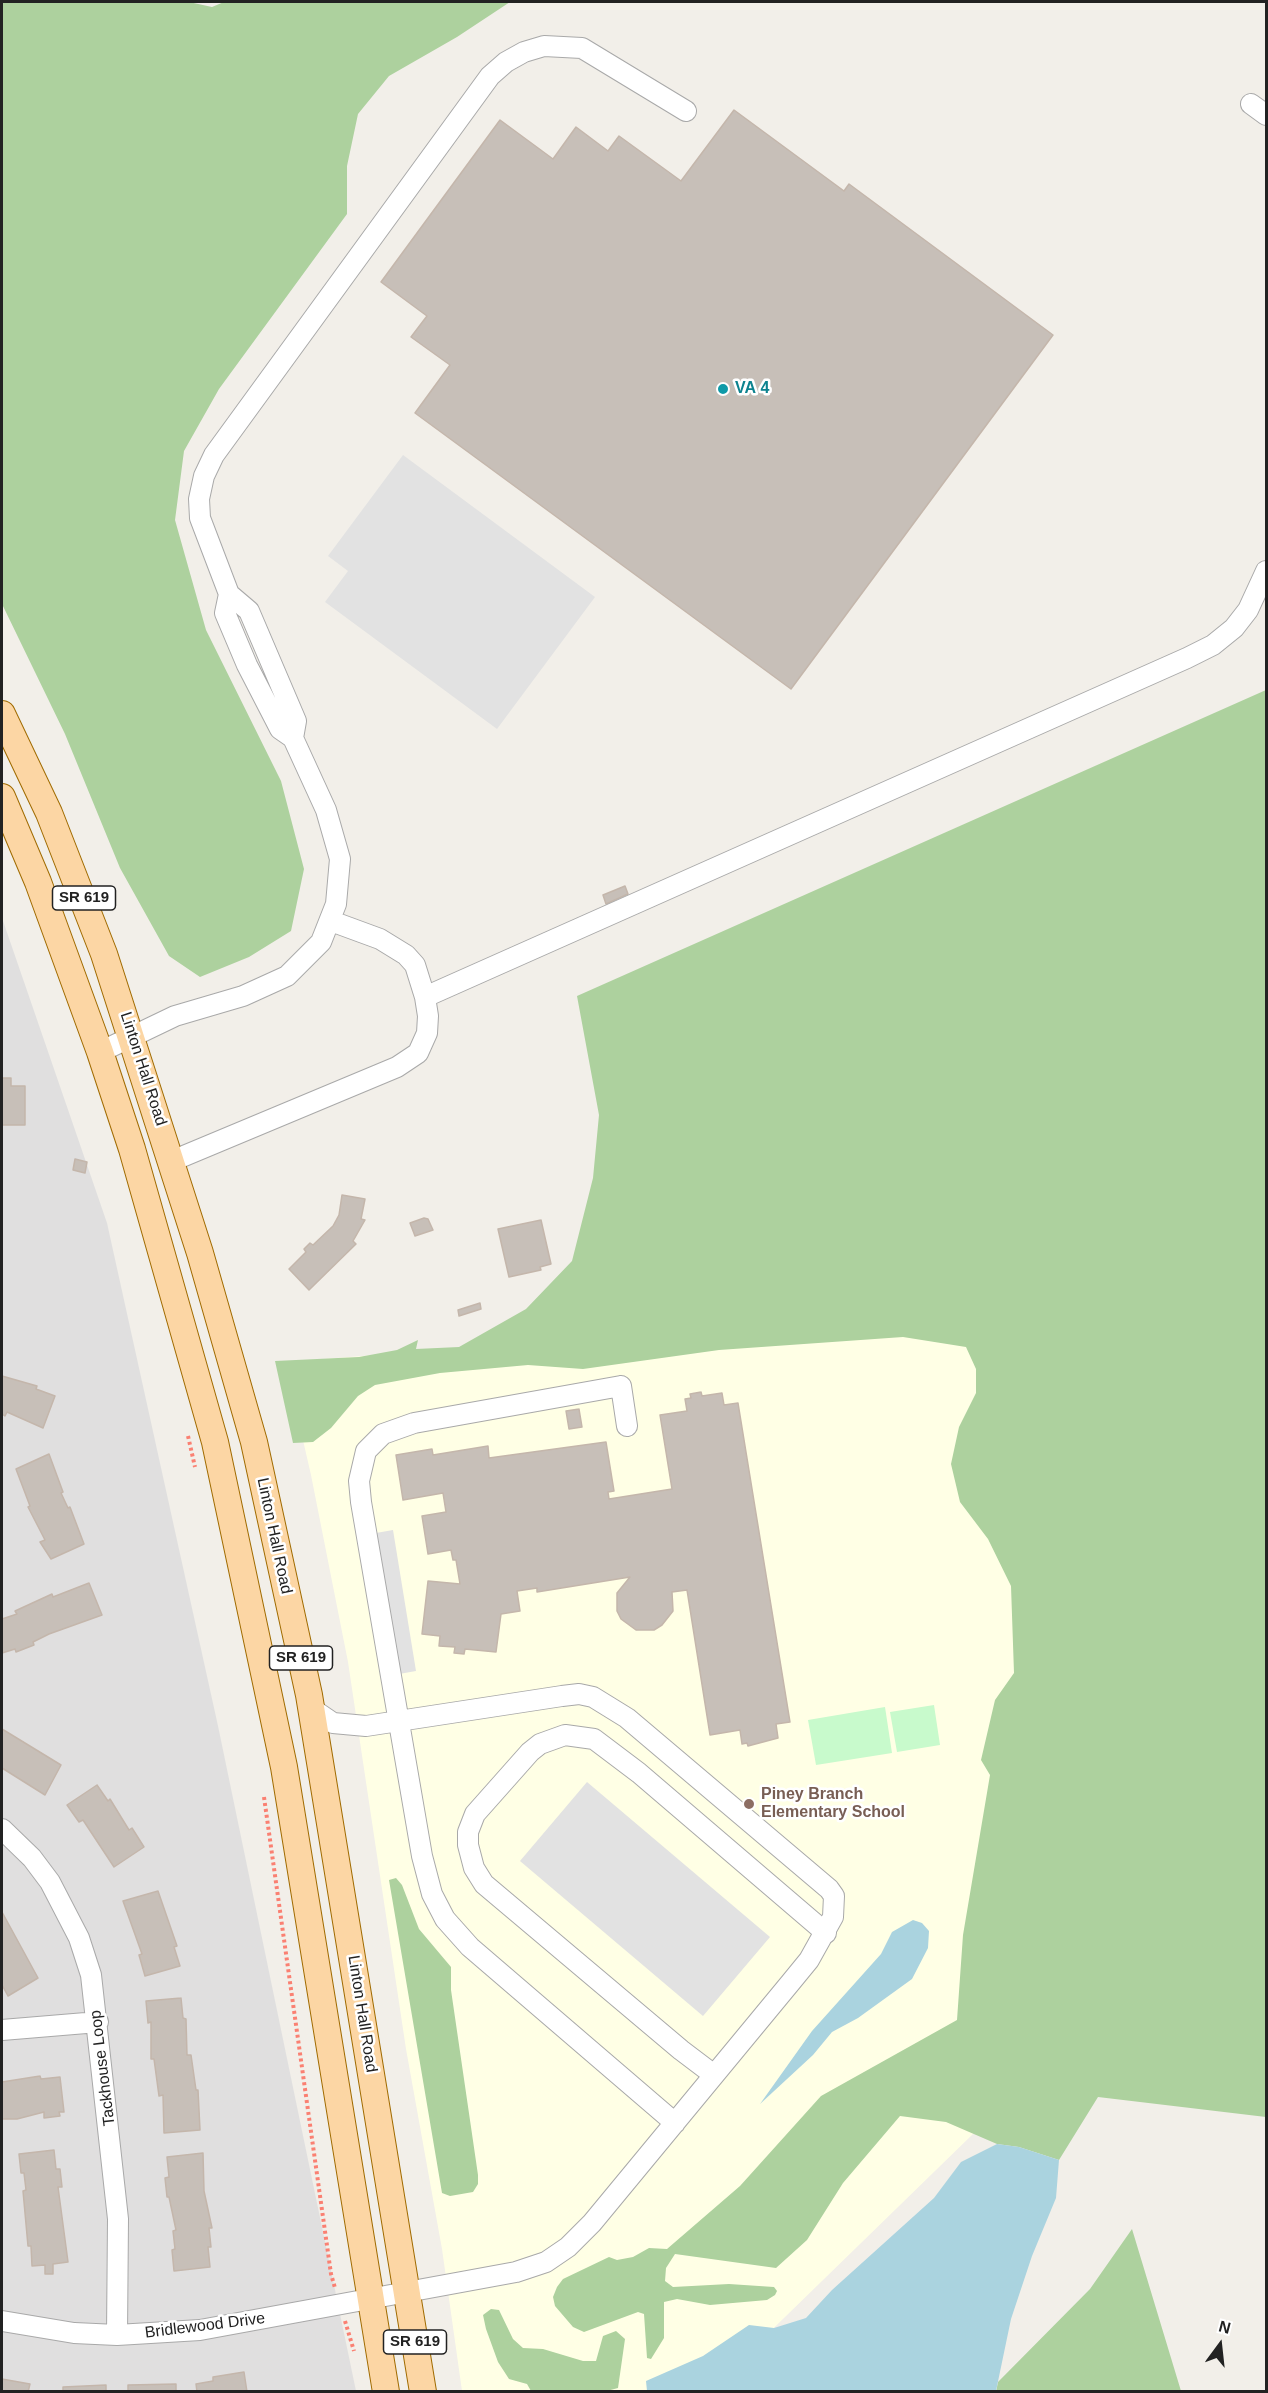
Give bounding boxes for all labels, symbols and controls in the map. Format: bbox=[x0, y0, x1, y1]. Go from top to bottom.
place label: VA 4 bbox=[735, 379, 769, 399]
marker: VA 4 bbox=[716, 382, 730, 396]
road number: SR 619 bbox=[52, 886, 116, 910]
street label: Linton Hall Road bbox=[116, 1010, 170, 1128]
street label: Linton Hall Road bbox=[252, 1476, 296, 1596]
road number: SR 619 bbox=[270, 1646, 332, 1670]
place label: Piney Branch Elementary School bbox=[761, 1785, 905, 1823]
marker: Piney Branch Elementary School bbox=[742, 1797, 756, 1811]
street label: Linton Hall Road bbox=[343, 1954, 381, 2074]
street label: Tackhouse Loop bbox=[86, 2009, 120, 2127]
street label: Bridlewood Drive bbox=[144, 2309, 266, 2343]
north arrow bbox=[1190, 2315, 1250, 2375]
text: N bbox=[1217, 2317, 1233, 2337]
road number: SR 619 bbox=[384, 2330, 446, 2354]

